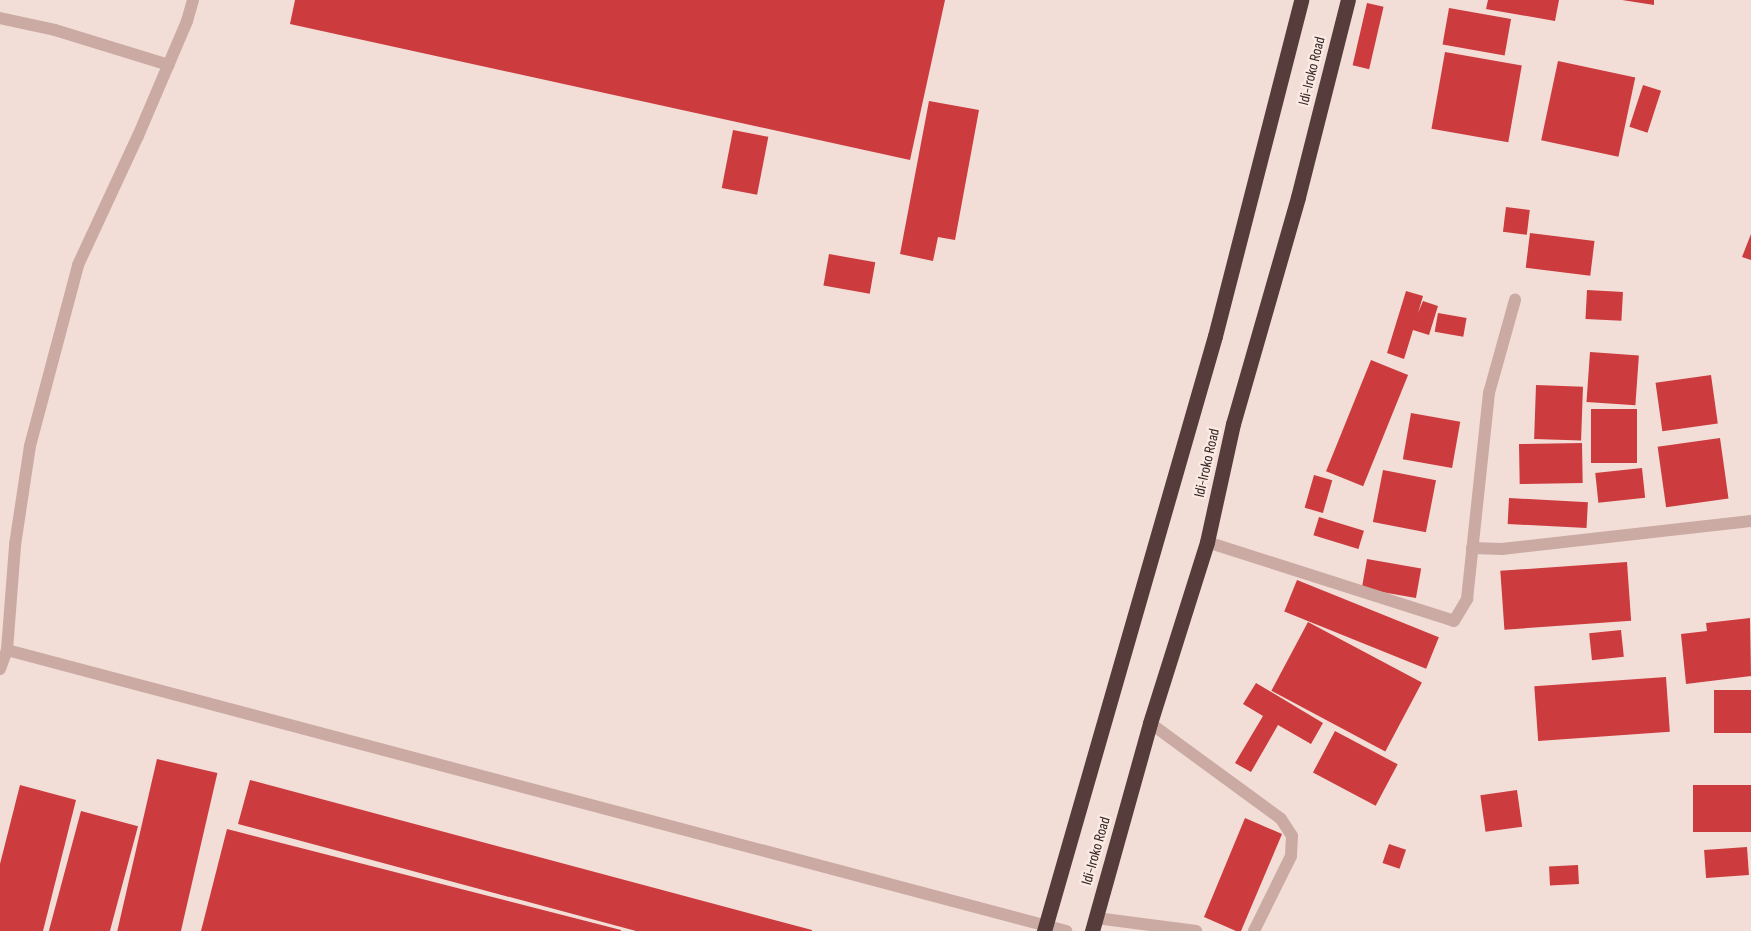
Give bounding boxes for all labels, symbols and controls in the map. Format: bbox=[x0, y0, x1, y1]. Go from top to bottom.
street label: Idi-Iroko Road bbox=[1295, 35, 1329, 107]
street label: Idi-Iroko Road bbox=[1190, 427, 1224, 499]
street label: Idi-Iroko Road bbox=[1078, 815, 1114, 887]

